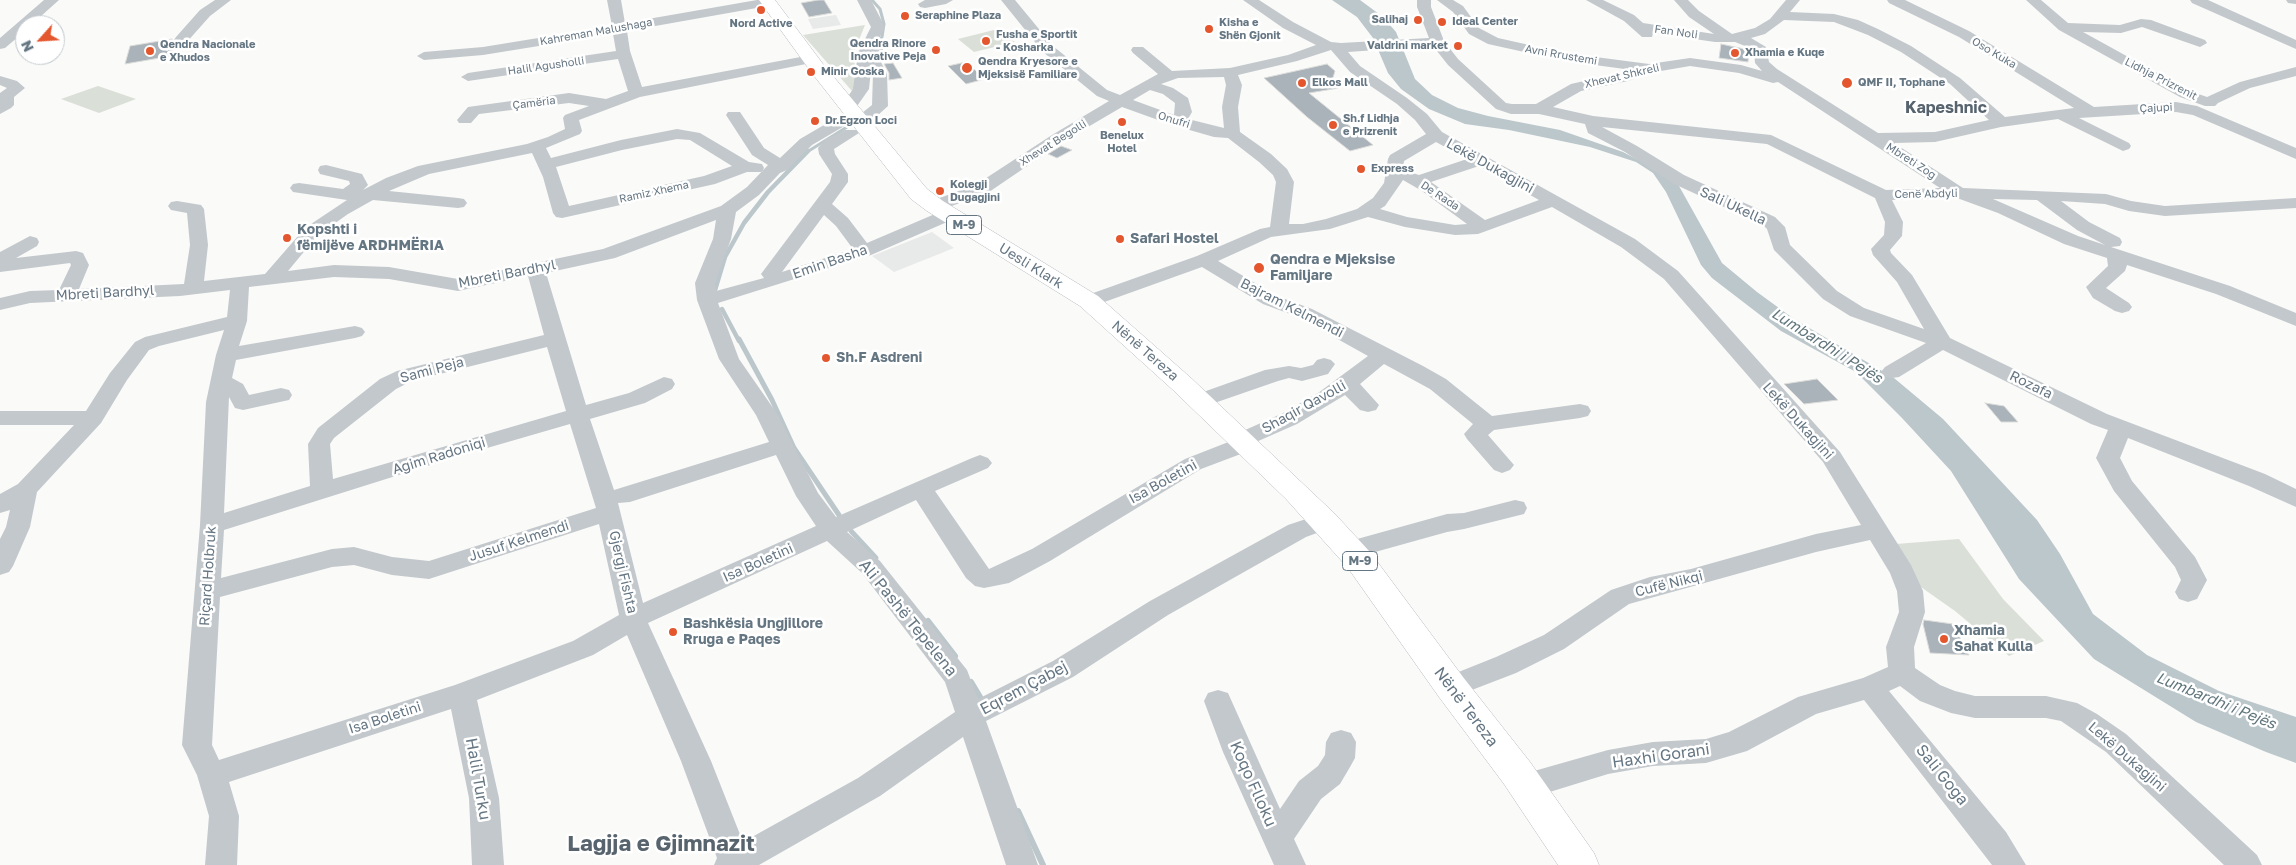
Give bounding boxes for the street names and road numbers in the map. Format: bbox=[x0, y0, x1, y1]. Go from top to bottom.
street label: Kahreman Malushaga bbox=[539, 16, 653, 48]
street label: Fan Noli bbox=[1654, 22, 1698, 42]
street label: Oso Kuka bbox=[1969, 35, 2019, 71]
street label: Avni Rrustemi bbox=[1524, 42, 1598, 68]
street label: Halil Agusholli bbox=[507, 54, 585, 78]
street label: Lidhja Prizrenit bbox=[2123, 55, 2199, 103]
street label: Xhevat Shkreli bbox=[1583, 61, 1661, 91]
street label: Çamëria bbox=[512, 94, 556, 112]
street label: Çajupi bbox=[2139, 101, 2173, 115]
street label: Onufri bbox=[1156, 109, 1192, 131]
street label: Xhevat Begolli bbox=[1017, 117, 1089, 169]
street label: Lekë Dukagjini bbox=[1443, 135, 1537, 197]
street label: Mbreti Zog bbox=[1884, 140, 1938, 182]
street label: Ramiz Xhema bbox=[618, 178, 690, 206]
street label: De Rada bbox=[1418, 179, 1462, 213]
street label: Sali Ukella bbox=[1697, 183, 1769, 229]
street label: Cenë Abdyli bbox=[1894, 187, 1958, 201]
road number: M-9 bbox=[946, 216, 982, 234]
street label: Uesli Klark bbox=[996, 240, 1066, 292]
street label: Emin Basha bbox=[790, 241, 870, 283]
street label: Mbreti Bardhyl bbox=[457, 256, 557, 292]
street label: Bajram Kelmendi bbox=[1238, 275, 1346, 341]
street label: Mbreti Bardhyl bbox=[55, 282, 155, 304]
street label: Nënë Tereza bbox=[1108, 317, 1182, 385]
street label: Sami Peja bbox=[398, 353, 466, 387]
street label: Rozafa bbox=[2007, 367, 2055, 403]
street label: Shaqir Qavolli bbox=[1259, 377, 1349, 437]
street label: Lekë Dukagjini bbox=[1759, 379, 1837, 463]
street label: Agim Radoniqi bbox=[390, 434, 488, 478]
street label: Isa Boletini bbox=[1126, 456, 1200, 508]
street label: Jusuf Kelmendi bbox=[467, 517, 571, 565]
street label: Riçard Holbruk bbox=[196, 525, 220, 627]
street label: Gjergj Fishta bbox=[605, 529, 641, 615]
street label: Isa Boletini bbox=[720, 540, 796, 586]
road number: M-9 bbox=[1342, 552, 1378, 570]
street label: Ali Pashë Tepelena bbox=[855, 556, 961, 680]
street label: Cufë Nikqi bbox=[1634, 568, 1704, 600]
street label: Eqrem Çabej bbox=[977, 657, 1071, 719]
street label: Nënë Tereza bbox=[1430, 663, 1502, 751]
street label: Isa Boletini bbox=[347, 698, 423, 738]
street label: Lekë Dukagjini bbox=[2085, 719, 2169, 795]
street label: Halil Turku bbox=[461, 737, 495, 821]
street label: Koqo Flloku bbox=[1226, 738, 1280, 830]
street label: Haxhi Gorani bbox=[1611, 740, 1711, 772]
street label: Sali Goga bbox=[1912, 741, 1972, 809]

